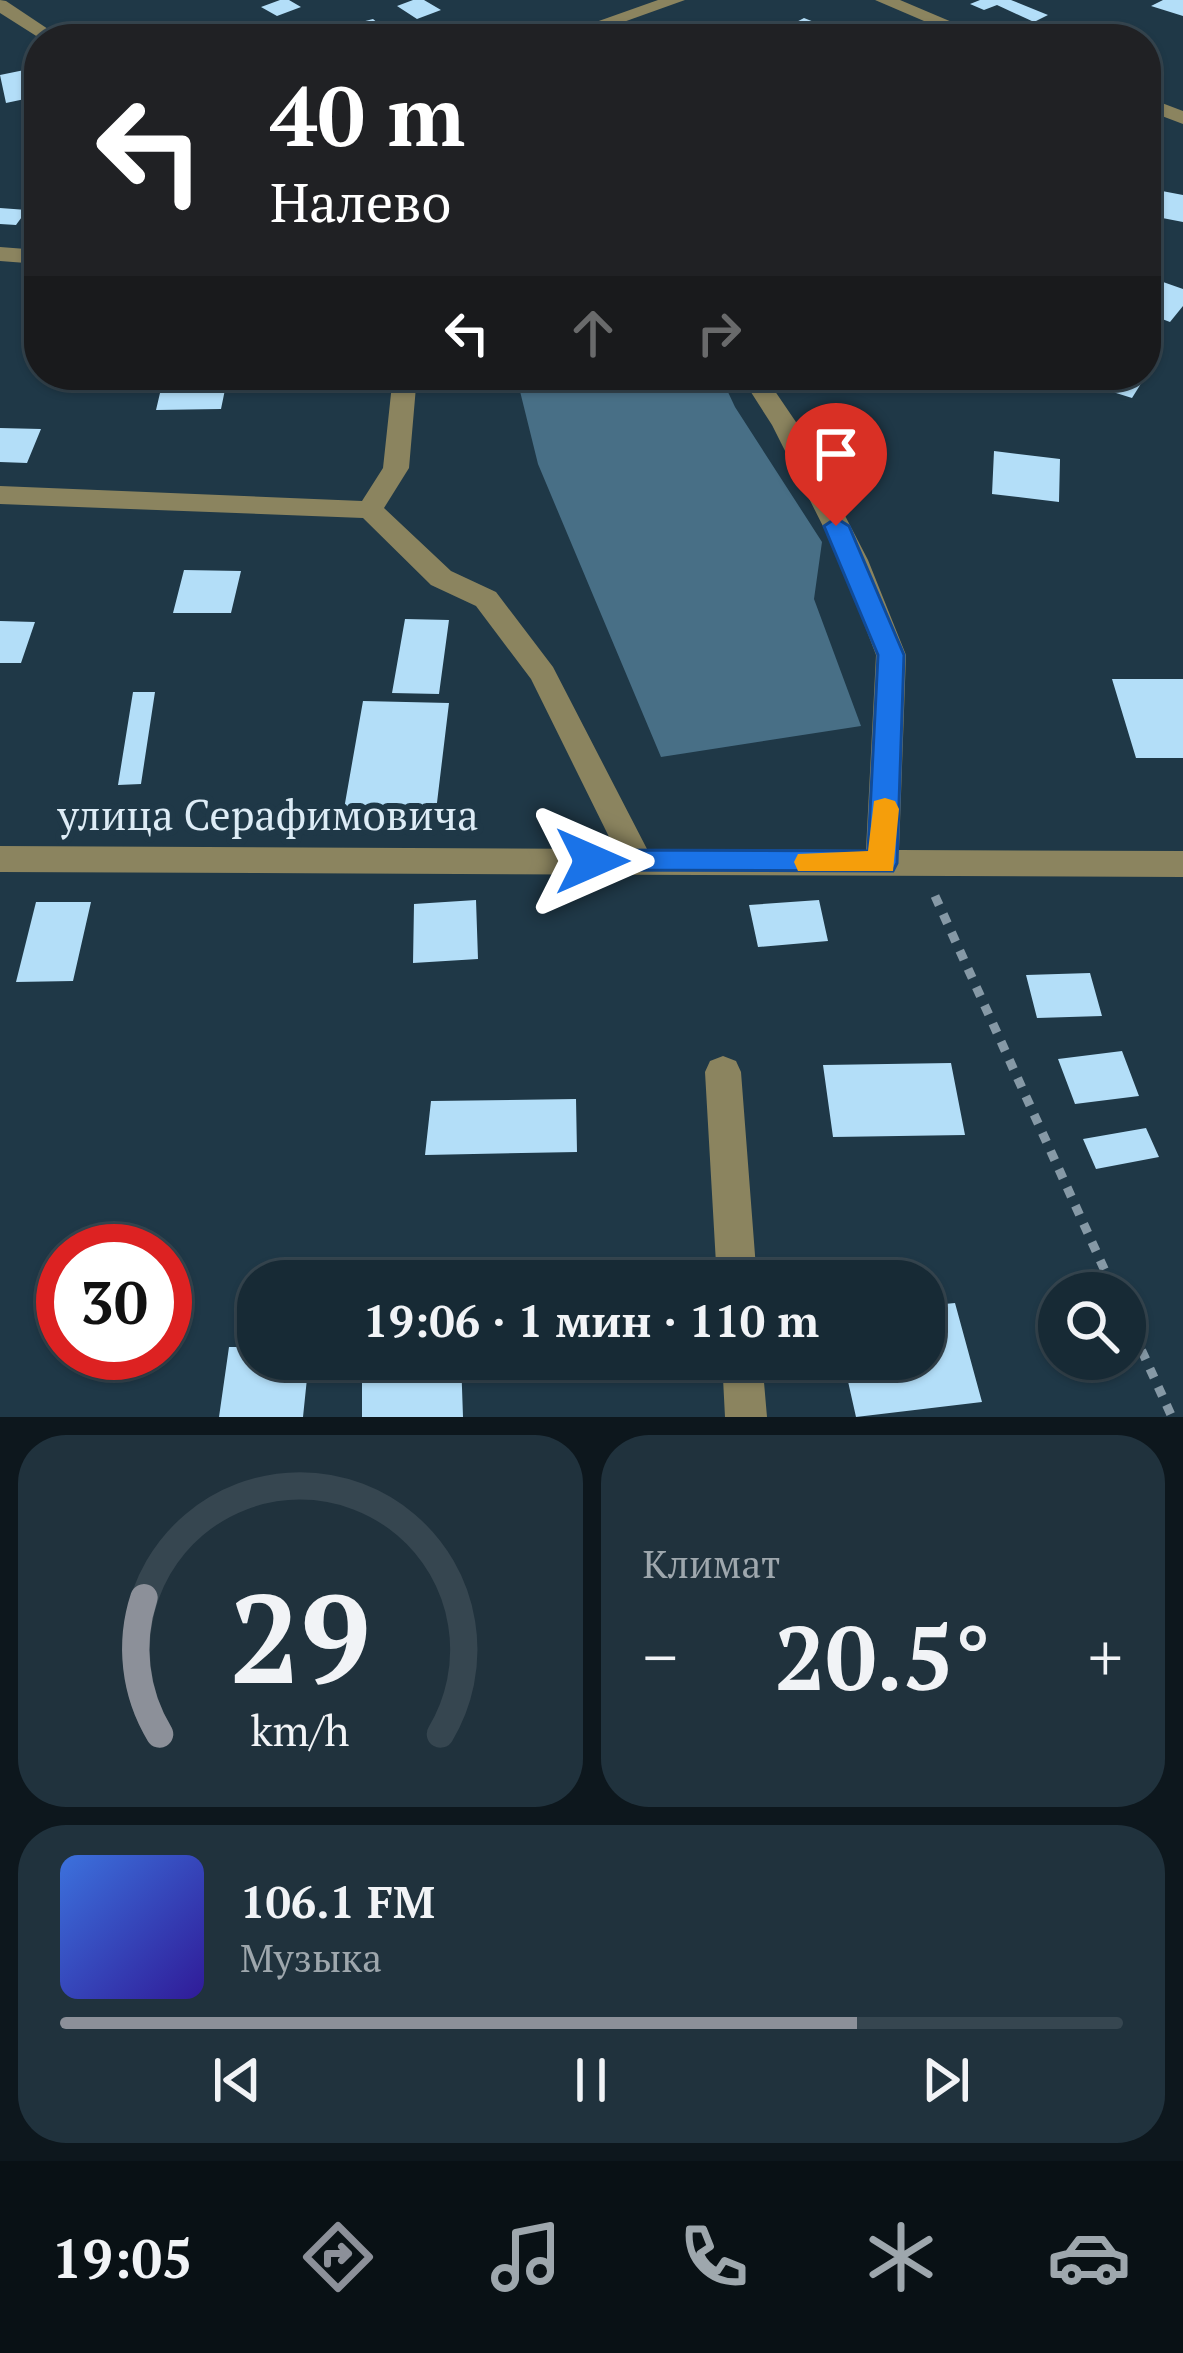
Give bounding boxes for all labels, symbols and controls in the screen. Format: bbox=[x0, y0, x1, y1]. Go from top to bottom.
text: 40 m bbox=[270, 59, 465, 170]
icon: left bbox=[72, 72, 228, 228]
text: Налево bbox=[270, 166, 451, 237]
icon: left bbox=[434, 300, 500, 366]
icon: ahead bbox=[560, 300, 626, 366]
icon: right bbox=[686, 300, 752, 366]
pin bbox=[785, 403, 887, 526]
icon: arrive bbox=[803, 421, 869, 487]
street label: улица Серафимовича bbox=[57, 786, 478, 842]
position arrow bbox=[529, 798, 655, 924]
speed limit sign: 30 bbox=[36, 1224, 192, 1380]
map controls bbox=[1038, 1272, 1146, 1380]
button: search bbox=[1038, 1272, 1146, 1380]
text: 19:06 · 1 мин · 110 m bbox=[363, 1290, 819, 1350]
text: Климат bbox=[643, 1537, 780, 1589]
text: 29 bbox=[230, 1553, 371, 1719]
text: 20.5° bbox=[775, 1596, 991, 1716]
text: − bbox=[643, 1612, 678, 1700]
text: + bbox=[1088, 1612, 1123, 1700]
text: km/h bbox=[251, 1701, 350, 1758]
text: 106.1 FM bbox=[240, 1871, 435, 1931]
text: Музыка bbox=[240, 1931, 382, 1983]
icon: previous bbox=[204, 2047, 270, 2113]
icon: pause bbox=[558, 2047, 624, 2113]
icon: next bbox=[913, 2047, 979, 2113]
icon: directions bbox=[296, 2215, 380, 2299]
icon: music bbox=[484, 2215, 568, 2299]
icon: phone bbox=[672, 2215, 756, 2299]
icon: climate bbox=[859, 2215, 943, 2299]
icon: car bbox=[1047, 2215, 1131, 2299]
text: 19:05 bbox=[52, 2222, 192, 2293]

